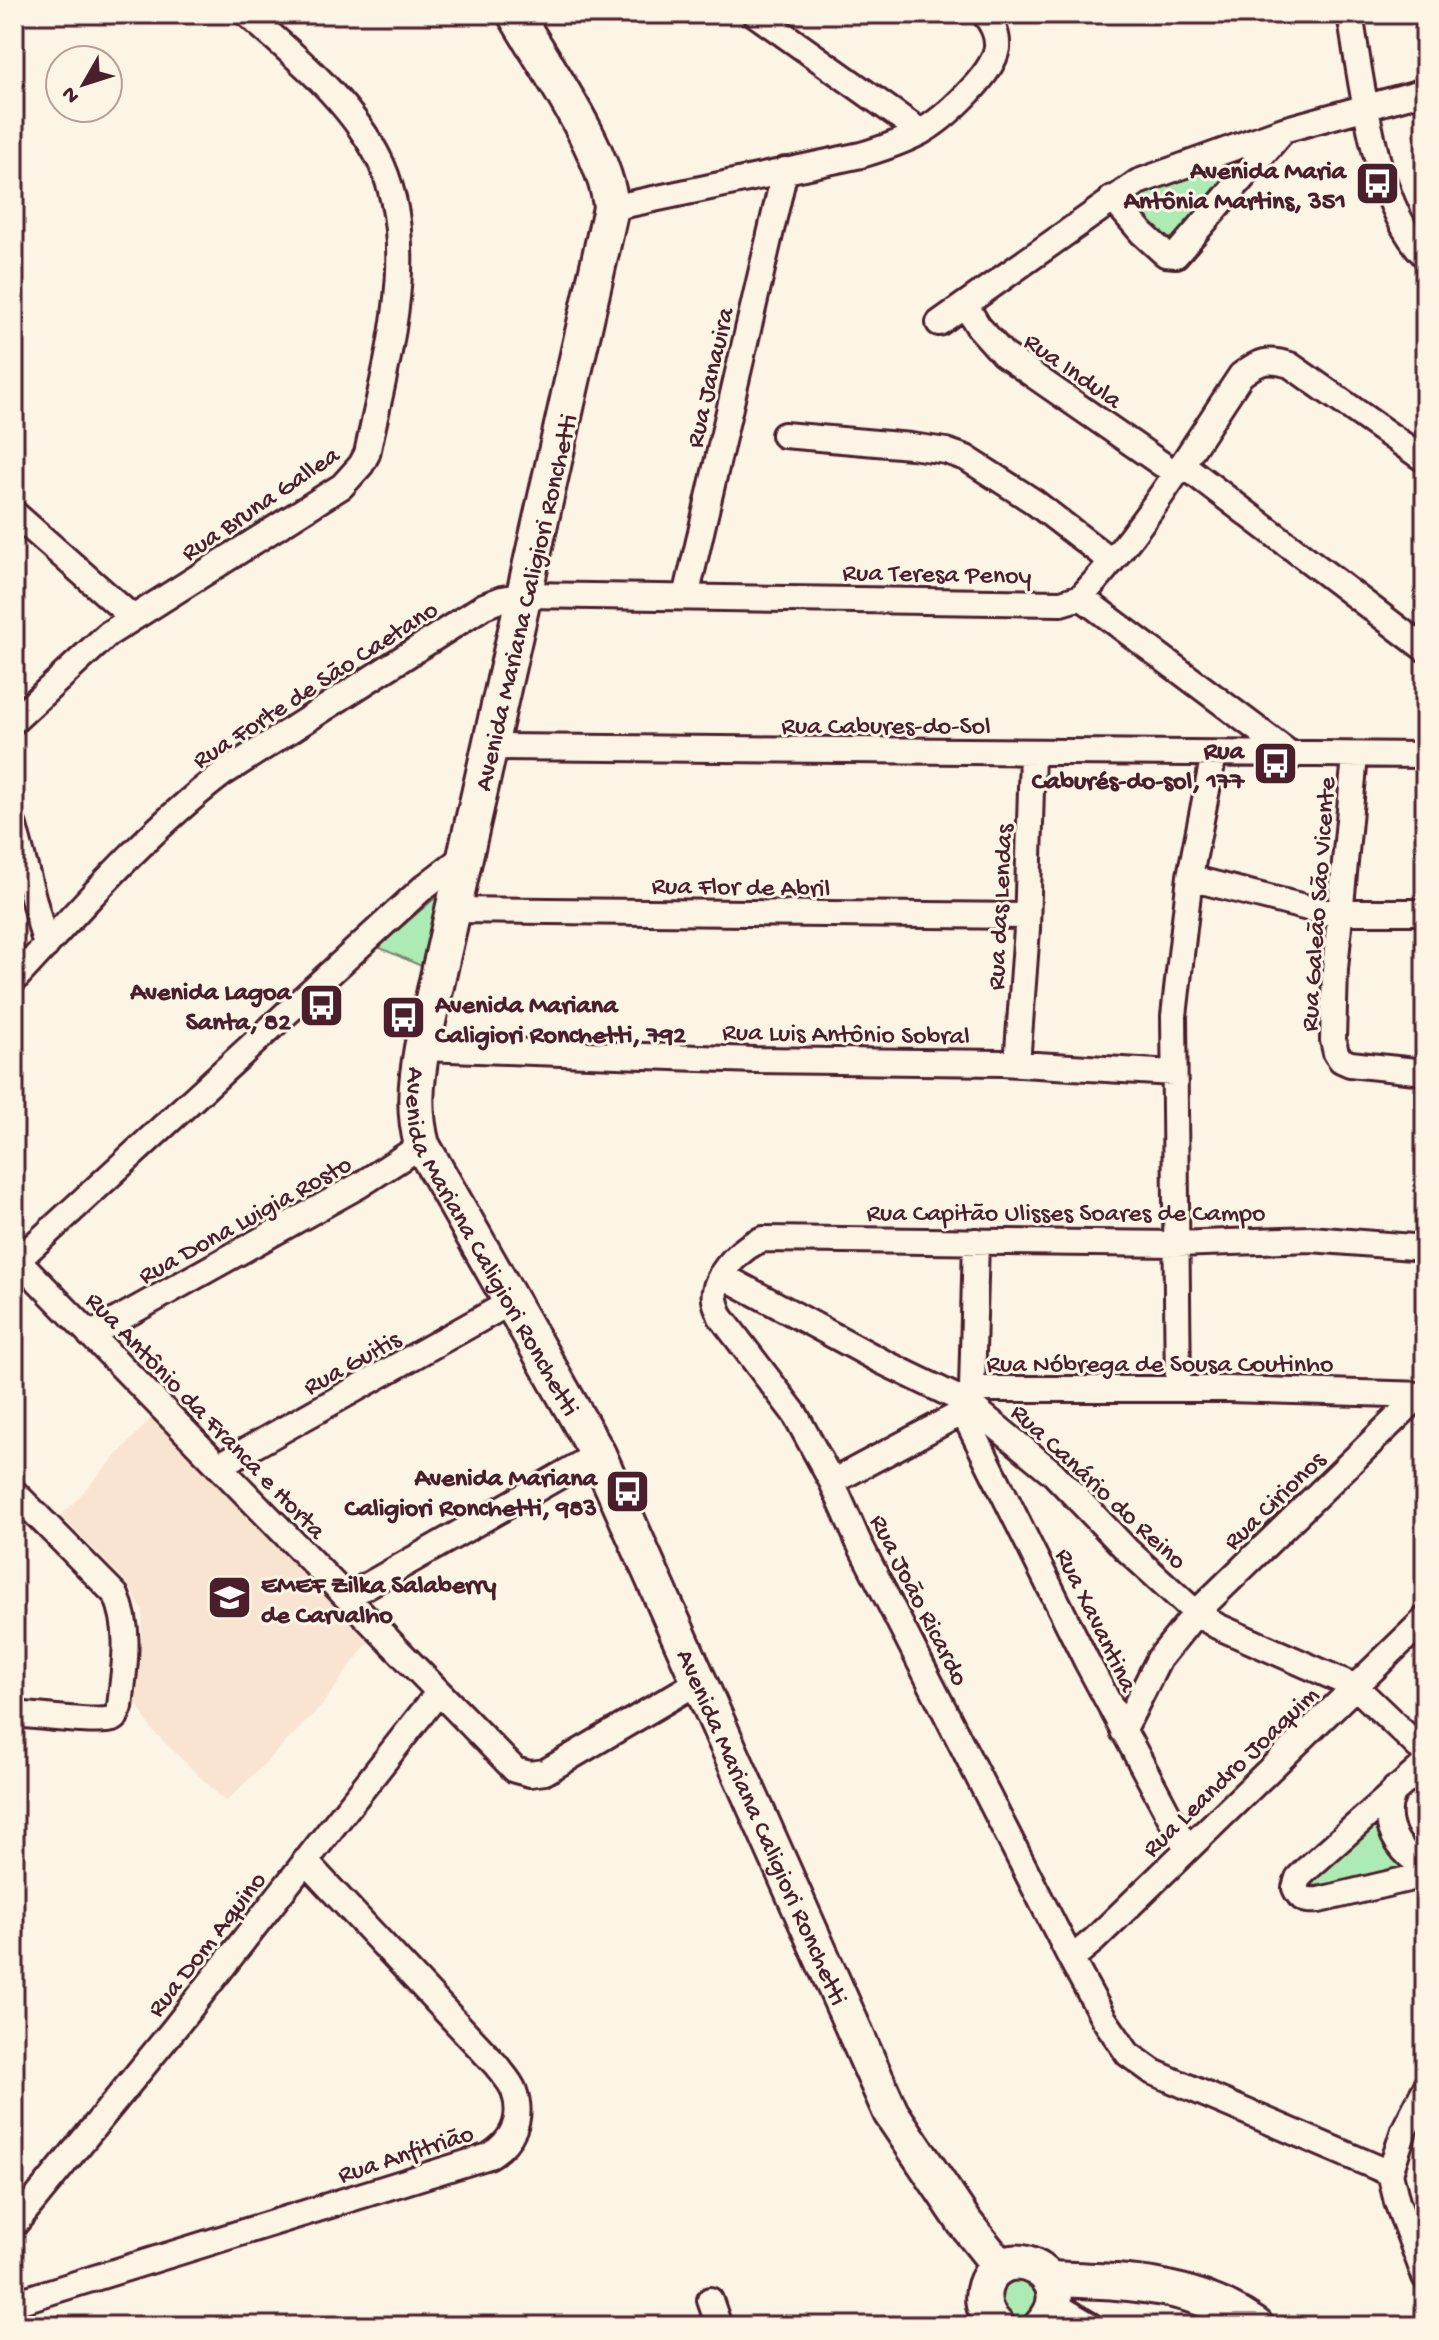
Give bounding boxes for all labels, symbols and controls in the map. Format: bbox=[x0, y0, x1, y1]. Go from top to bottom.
north arrow bbox=[44, 44, 124, 124]
text: N bbox=[57, 80, 86, 108]
place label: Avenida Maria Antônia Martins, 351 bbox=[1123, 158, 1348, 219]
bus stop icon: Avenida Maria Antônia Martins, 351 bbox=[1353, 160, 1401, 208]
street label: Rua Janauira bbox=[681, 303, 744, 451]
street label: Rua Indula bbox=[1016, 328, 1128, 419]
street label: Avenida Mariana Caligiori Ronchetti bbox=[470, 411, 587, 795]
street label: Rua Bruna Gallea bbox=[176, 441, 348, 570]
street label: Rua Teresa Penoy bbox=[842, 559, 1032, 594]
street label: Rua Forte de São Caetano bbox=[188, 596, 445, 778]
street label: Rua Cabures-do-Sol bbox=[781, 713, 991, 744]
place label: Rua Caburés-do-sol, 177 bbox=[1032, 738, 1246, 799]
bus stop icon: Rua Caburés-do-sol, 177 bbox=[1251, 740, 1299, 788]
street label: Rua Galeão São Vicente bbox=[1296, 775, 1345, 1033]
street label: Rua das Lendas bbox=[983, 822, 1022, 991]
street label: Rua Flor de Abril bbox=[651, 872, 831, 907]
place label: Avenida Lagoa Santa, 82 bbox=[129, 979, 293, 1040]
bus stop icon: Avenida Lagoa Santa, 82 bbox=[298, 981, 346, 1029]
place label: Avenida Mariana Caligiori Ronchetti, 792 bbox=[434, 992, 686, 1053]
bus stop icon: Avenida Mariana Caligiori Ronchetti, 792 bbox=[380, 994, 428, 1042]
street label: Rua Luis Antônio Sobral bbox=[722, 1019, 970, 1054]
street label: Avenida Mariana Caligiori Ronchetti bbox=[396, 1065, 584, 1423]
street label: Rua Dona Luigia Rosto bbox=[134, 1150, 358, 1293]
street label: Rua Capitão Ulisses Soares de Campo bbox=[866, 1200, 1266, 1231]
street label: Rua Antônio da Franca e Horta bbox=[77, 1287, 332, 1549]
street label: Rua Guitis bbox=[299, 1325, 409, 1404]
street label: Rua Nóbrega de Sousa Coutinho bbox=[986, 1351, 1334, 1382]
street label: Rua Canário do Reino bbox=[1002, 1399, 1191, 1578]
street label: Rua Cirionos bbox=[1219, 1445, 1335, 1559]
place label: Avenida Mariana Caligiori Ronchetti, 983 bbox=[345, 1465, 599, 1526]
bus stop icon: Avenida Mariana Caligiori Ronchetti, 983 bbox=[604, 1467, 652, 1515]
street label: Rua João Ricardo bbox=[860, 1510, 974, 1692]
street label: Rua Xavantina bbox=[1046, 1544, 1143, 1699]
place label: EMEF Zilka Salaberry de Carvalho bbox=[261, 1572, 496, 1633]
school or university icon: EMEF Zilka Salaberry de Carvalho bbox=[206, 1574, 254, 1622]
street label: Avenida Mariana Caligiori Ronchetti bbox=[667, 1645, 852, 2011]
street label: Rua Leandro Joaquim bbox=[1137, 1681, 1327, 1866]
street label: Rua Dom Aquino bbox=[142, 1867, 275, 2025]
street label: Rua Anfitrião bbox=[335, 2120, 478, 2193]

